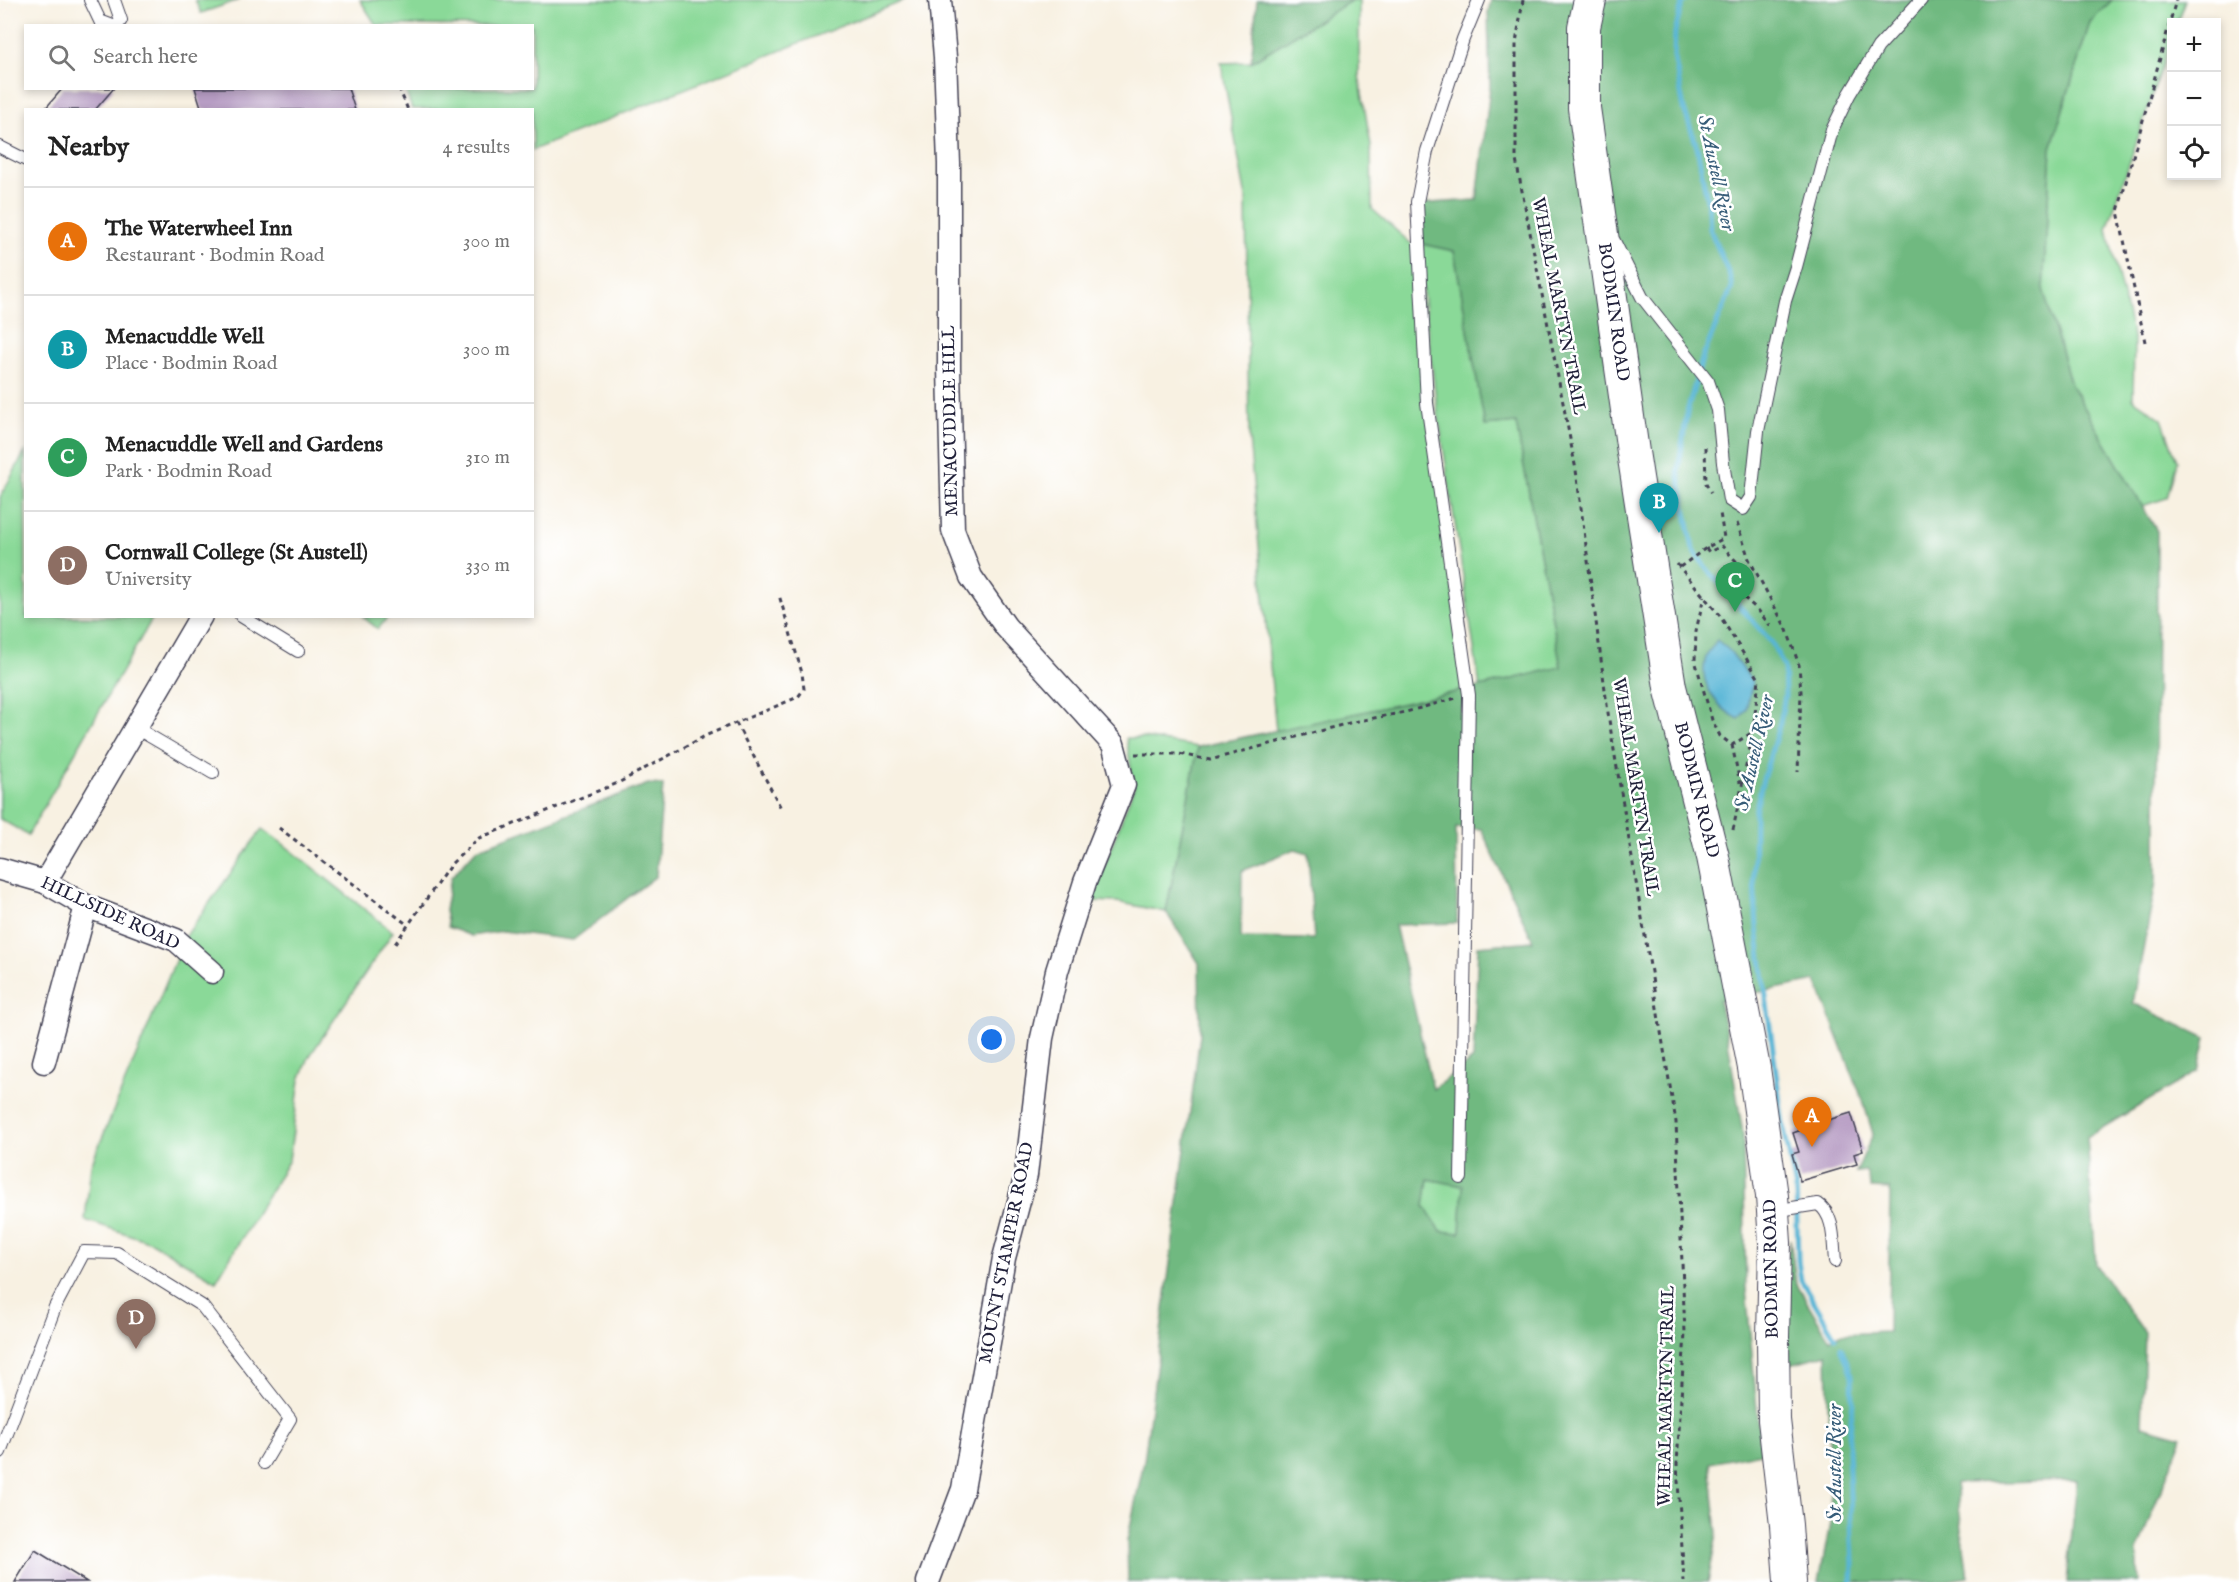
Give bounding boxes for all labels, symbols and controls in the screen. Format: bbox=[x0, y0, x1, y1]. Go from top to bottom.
map controls bbox=[2167, 18, 2221, 180]
button: + bbox=[2167, 18, 2221, 72]
search box bbox=[24, 24, 534, 90]
icon: search bbox=[45, 41, 78, 74]
text: Search here bbox=[93, 43, 198, 71]
button: − bbox=[2167, 72, 2221, 126]
water label: St Austell River bbox=[1691, 113, 1741, 235]
button: locate bbox=[2167, 126, 2221, 180]
text: Nearby bbox=[48, 131, 129, 164]
text: 4 results bbox=[443, 135, 510, 160]
street label: WHEAL MARTYN TRAIL bbox=[1526, 195, 1590, 417]
text: The Waterwheel Inn bbox=[105, 215, 292, 243]
text: A bbox=[61, 229, 74, 254]
text: 300 m bbox=[463, 229, 510, 254]
street label: BODMIN ROAD bbox=[1592, 241, 1634, 383]
text: Restaurant · Bodmin Road bbox=[105, 243, 325, 268]
text: Menacuddle Well bbox=[105, 323, 264, 351]
street label: MENACUDDLE HILL bbox=[938, 325, 964, 517]
text: B bbox=[61, 337, 74, 362]
text: 300 m bbox=[463, 337, 510, 362]
text: Place · Bodmin Road bbox=[105, 351, 277, 376]
text: Menacuddle Well and Gardens bbox=[105, 431, 383, 459]
text: C bbox=[60, 445, 75, 470]
text: 310 m bbox=[466, 445, 510, 470]
text: Park · Bodmin Road bbox=[105, 459, 272, 484]
pin: B bbox=[1640, 484, 1678, 533]
text: Cornwall College (St Austell) bbox=[105, 539, 368, 567]
text: D bbox=[59, 553, 76, 578]
text: 330 m bbox=[465, 553, 510, 578]
pin: C bbox=[1716, 562, 1754, 612]
text: University bbox=[105, 567, 192, 592]
street label: WHEAL MARTYN TRAIL bbox=[1606, 676, 1664, 898]
water label: St Austell River bbox=[1730, 692, 1781, 813]
street label: BODMIN ROAD bbox=[1668, 720, 1724, 860]
street label: HILLSIDE ROAD bbox=[37, 872, 183, 956]
your location bbox=[977, 1025, 1006, 1054]
pin: A bbox=[1792, 1098, 1832, 1147]
street label: MOUNT STAMPER ROAD bbox=[974, 1140, 1040, 1366]
street label: BODMIN ROAD bbox=[1759, 1199, 1785, 1339]
street label: WHEAL MARTYN TRAIL bbox=[1654, 1285, 1680, 1507]
pin: D bbox=[116, 1300, 156, 1349]
water label: St Austell River bbox=[1823, 1403, 1848, 1522]

